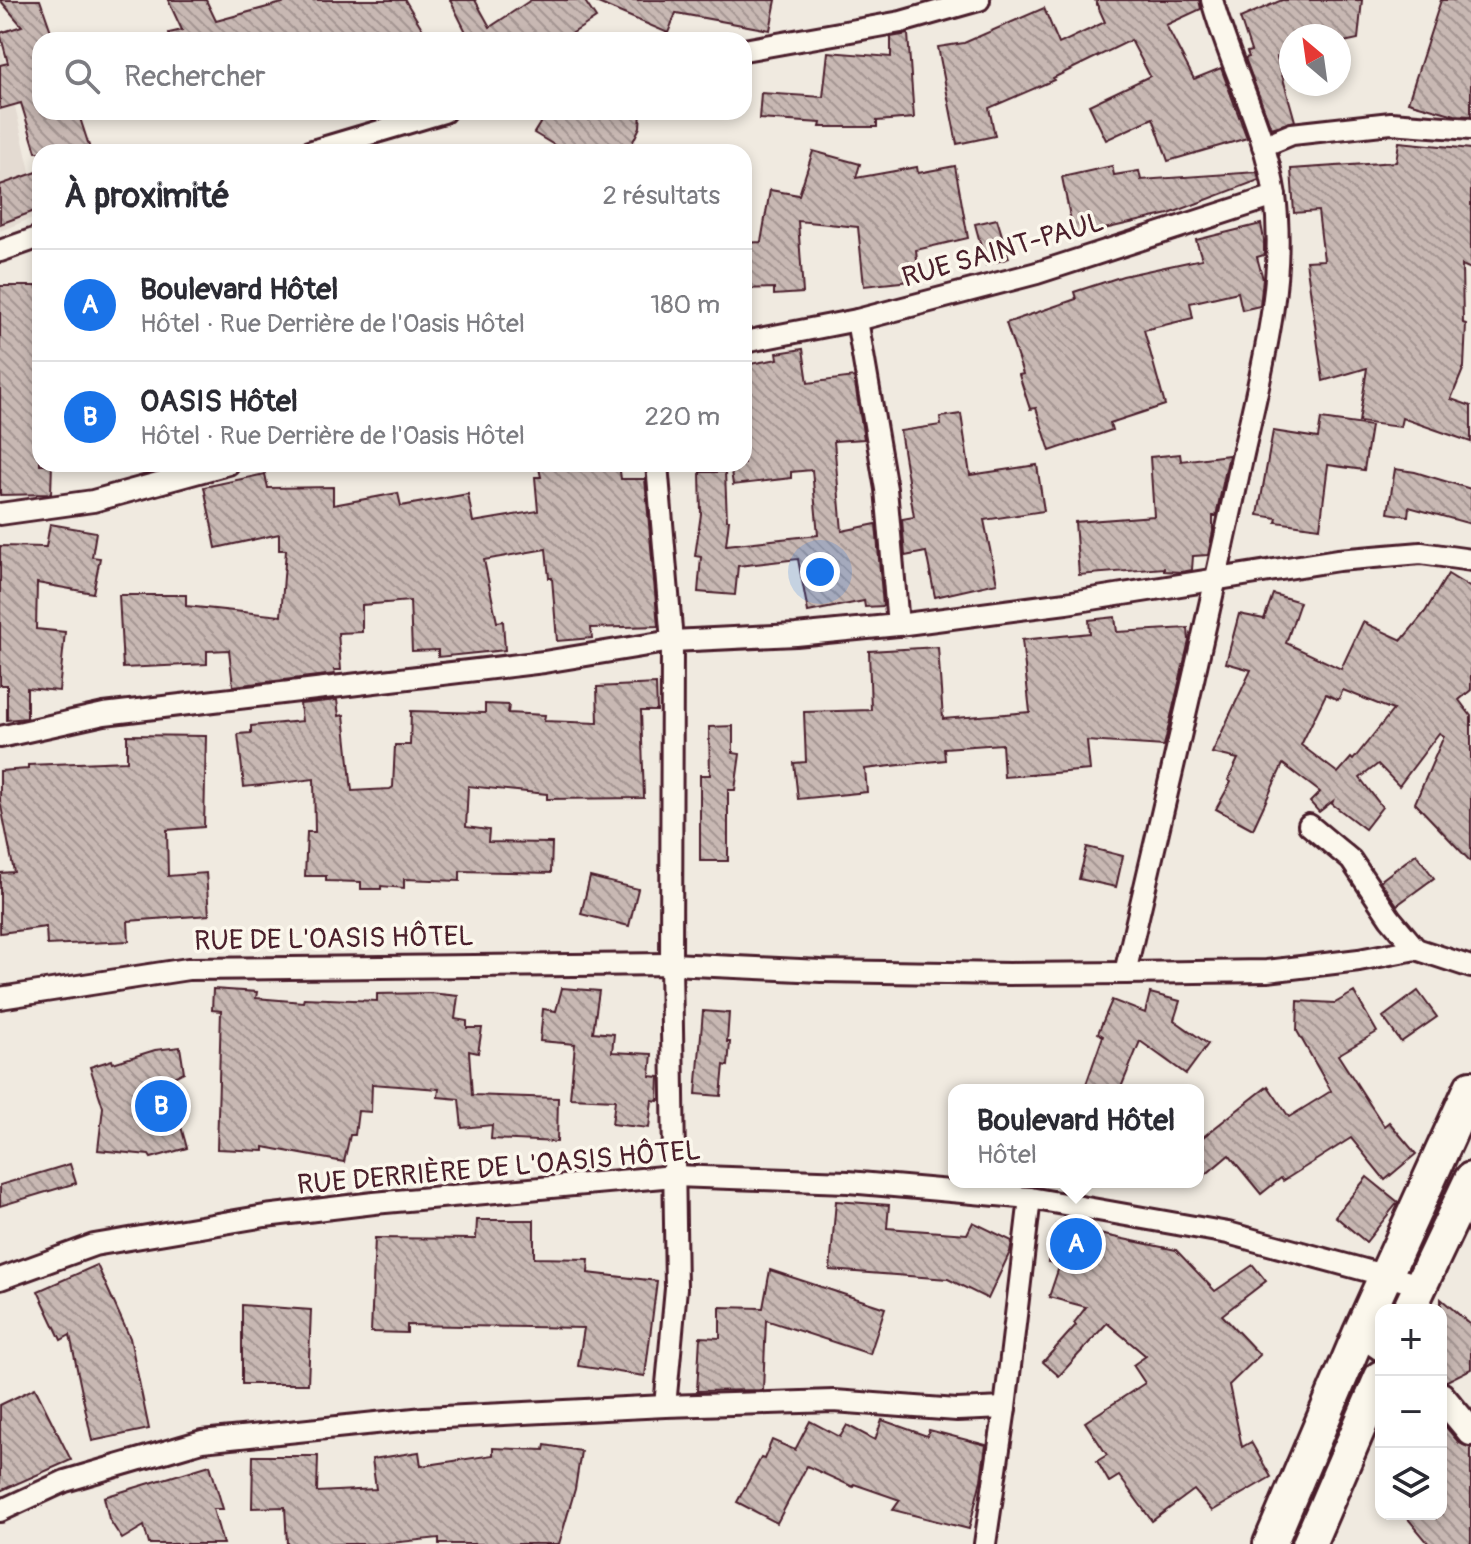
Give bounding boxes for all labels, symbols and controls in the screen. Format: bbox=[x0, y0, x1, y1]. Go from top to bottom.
north arrow bbox=[1279, 24, 1351, 96]
search box bbox=[32, 32, 752, 120]
icon: search bbox=[60, 54, 104, 98]
text: Rechercher bbox=[124, 58, 266, 95]
text: À proximité bbox=[64, 175, 230, 218]
text: 2 résultats bbox=[602, 180, 720, 212]
street label: RUE SAINT-PAUL bbox=[898, 204, 1108, 296]
text: Boulevard Hôtel bbox=[140, 271, 338, 308]
text: A bbox=[82, 289, 98, 321]
text: 180 m bbox=[650, 289, 720, 321]
text: Hôtel · Rue Derrière de l'Oasis Hôtel bbox=[140, 308, 525, 340]
text: OASIS Hôtel bbox=[140, 383, 298, 420]
text: B bbox=[83, 401, 97, 433]
text: 220 m bbox=[644, 401, 720, 433]
text: Hôtel · Rue Derrière de l'Oasis Hôtel bbox=[140, 420, 525, 452]
your location bbox=[800, 552, 840, 592]
street label: RUE DE L'OASIS HÔTEL bbox=[194, 919, 474, 959]
pin: B bbox=[135, 1076, 187, 1136]
popup bbox=[948, 1084, 1204, 1188]
text: Boulevard Hôtel bbox=[977, 1102, 1175, 1139]
street label: RUE DERRIÈRE DE L'OASIS HÔTEL bbox=[296, 1133, 702, 1203]
text: Hôtel bbox=[977, 1139, 1037, 1171]
pin: A bbox=[1050, 1214, 1102, 1274]
map controls bbox=[1375, 1304, 1447, 1520]
button: + bbox=[1375, 1304, 1447, 1376]
button: − bbox=[1375, 1376, 1447, 1448]
button: layers bbox=[1375, 1448, 1447, 1520]

